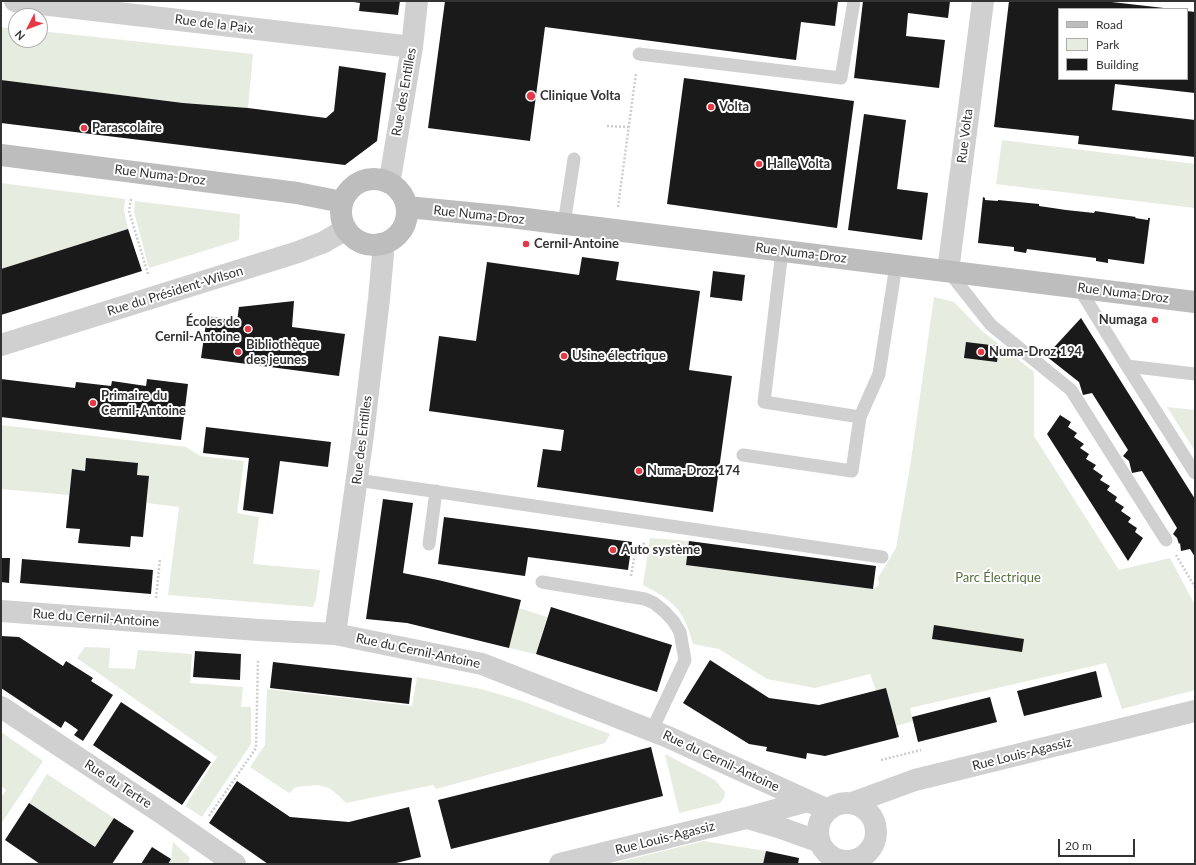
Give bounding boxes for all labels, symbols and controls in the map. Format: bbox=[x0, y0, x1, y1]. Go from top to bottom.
north arrow bbox=[8, 8, 48, 48]
legend bbox=[1058, 8, 1188, 80]
street label: Rue de la Paix bbox=[174, 11, 254, 37]
text: Road bbox=[1096, 17, 1123, 32]
text: N bbox=[12, 28, 27, 43]
text: Park bbox=[1096, 37, 1119, 52]
street label: Rue des Entilles bbox=[389, 47, 419, 137]
text: Building bbox=[1096, 57, 1139, 72]
place label: Clinique Volta bbox=[540, 88, 621, 104]
marker: Clinique Volta bbox=[525, 90, 537, 102]
place label: Volta bbox=[719, 99, 749, 115]
marker: Volta bbox=[706, 102, 716, 112]
street label: Rue Volta bbox=[954, 108, 976, 164]
place label: Parascolaire bbox=[92, 120, 162, 136]
marker: Parascolaire bbox=[79, 123, 89, 133]
place label: Halle Volta bbox=[767, 156, 830, 172]
marker: Halle Volta bbox=[754, 159, 764, 169]
street label: Rue Numa-Droz bbox=[114, 162, 206, 188]
street label: Rue Numa-Droz bbox=[433, 202, 525, 228]
place label: Cernil-Antoine bbox=[534, 236, 619, 252]
marker: Cernil-Antoine bbox=[521, 239, 531, 249]
street label: Rue Numa-Droz bbox=[755, 240, 847, 266]
street label: Rue du Président-Wilson bbox=[105, 263, 245, 319]
street label: Rue Numa-Droz bbox=[1077, 280, 1169, 306]
place label: Numaga bbox=[1099, 312, 1147, 328]
place label: Écoles de Cernil-Antoine bbox=[155, 314, 240, 345]
marker: Numaga bbox=[1150, 315, 1160, 325]
marker: Écoles de Cernil-Antoine bbox=[243, 324, 253, 334]
place label: Bibliothèque des jeunes bbox=[246, 337, 320, 368]
place label: Numa-Droz 194 bbox=[989, 344, 1082, 360]
marker: Bibliothèque des jeunes bbox=[233, 347, 243, 357]
marker: Numa-Droz 194 bbox=[976, 347, 986, 357]
place label: Usine électrique bbox=[572, 348, 666, 364]
marker: Usine électrique bbox=[559, 351, 569, 361]
place label: Primaire du Cernil-Antoine bbox=[101, 388, 186, 419]
street label: Rue des Entilles bbox=[349, 395, 375, 485]
marker: Primaire du Cernil-Antoine bbox=[88, 398, 98, 408]
place label: Numa-Droz 174 bbox=[647, 463, 740, 479]
marker: Numa-Droz 174 bbox=[634, 466, 644, 476]
place label: Auto système bbox=[621, 542, 700, 558]
marker: Auto système bbox=[608, 545, 618, 555]
park label: Parc Électrique bbox=[955, 570, 1041, 586]
street label: Rue du Cernil-Antoine bbox=[32, 606, 160, 630]
street label: Rue du Cernil-Antoine bbox=[354, 630, 482, 672]
street label: Rue du Cernil-Antoine bbox=[660, 727, 782, 795]
street label: Rue Louis-Agassiz bbox=[971, 734, 1073, 774]
street label: Rue du Tertre bbox=[82, 757, 154, 811]
street label: Rue Louis-Agassiz bbox=[614, 818, 716, 858]
scale bar bbox=[1060, 831, 1137, 857]
text: 20 m bbox=[1065, 838, 1092, 853]

